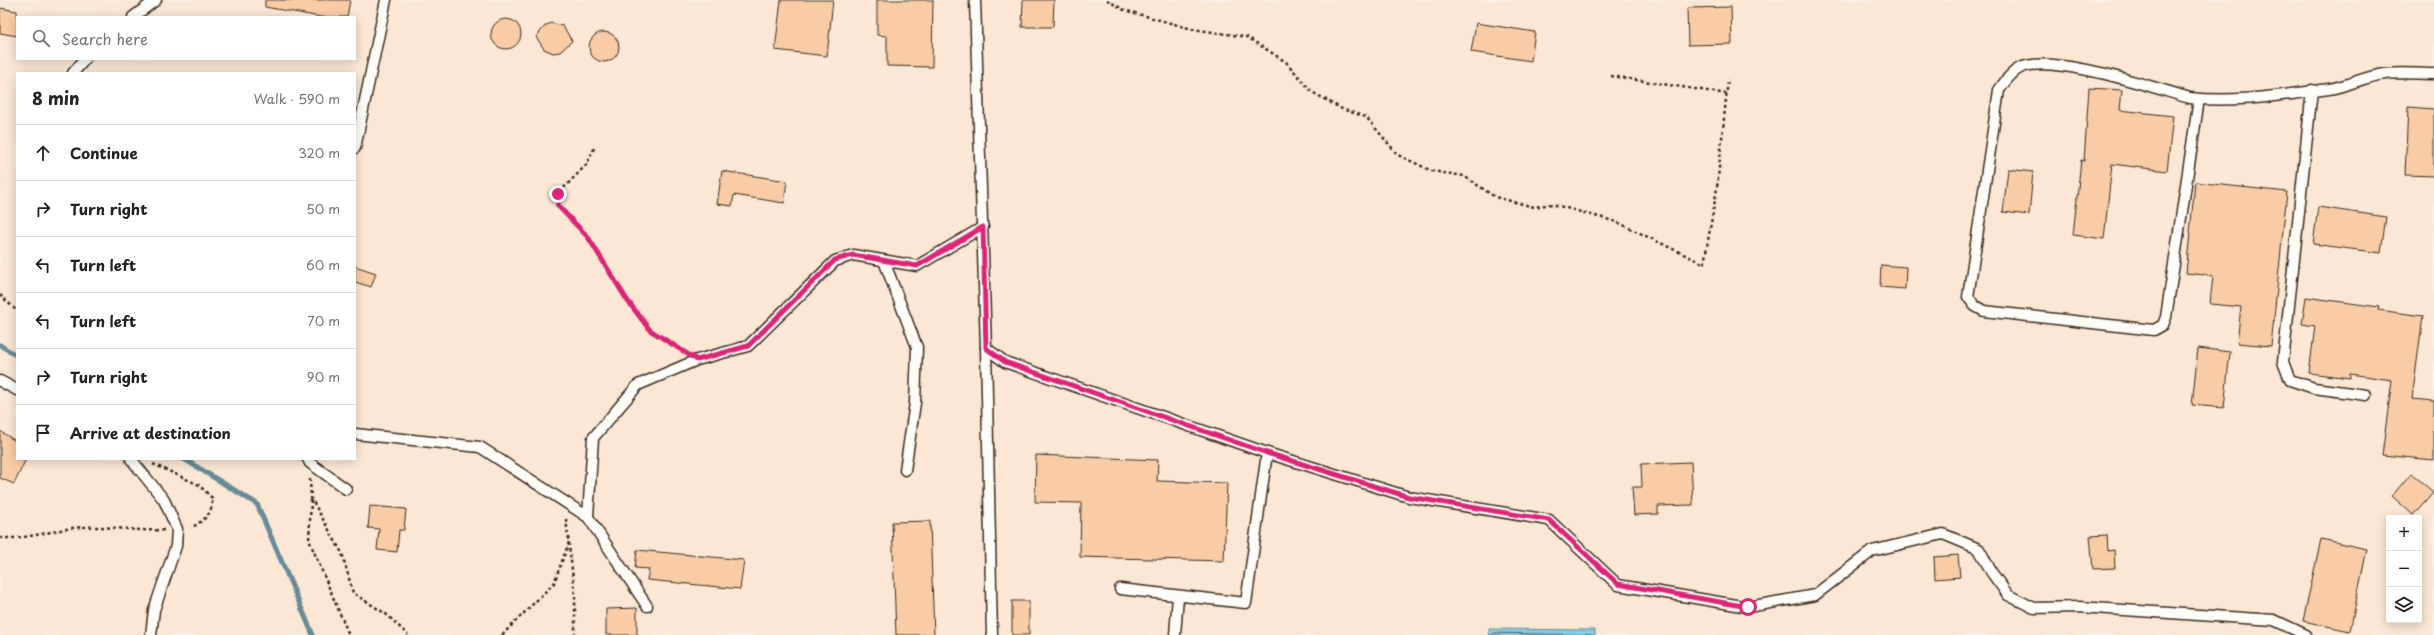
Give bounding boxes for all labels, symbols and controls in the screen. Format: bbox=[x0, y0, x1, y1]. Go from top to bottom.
search box bbox=[16, 16, 356, 60]
icon: search bbox=[30, 27, 52, 49]
text: Search here bbox=[62, 27, 148, 50]
text: 8 min bbox=[32, 85, 80, 111]
text: Walk · 590 m bbox=[254, 89, 340, 108]
text: Continue bbox=[70, 141, 138, 164]
icon: ahead bbox=[32, 142, 54, 164]
text: 320 m bbox=[298, 143, 340, 162]
route end bbox=[549, 185, 567, 203]
text: Turn right bbox=[70, 197, 147, 220]
icon: right bbox=[32, 198, 54, 220]
text: 50 m bbox=[306, 199, 340, 218]
text: Turn left bbox=[70, 253, 136, 276]
icon: left bbox=[32, 254, 54, 276]
text: 60 m bbox=[306, 255, 340, 274]
text: Turn left bbox=[70, 309, 136, 332]
icon: left bbox=[32, 310, 54, 332]
text: 70 m bbox=[307, 311, 340, 330]
text: Turn right bbox=[70, 365, 147, 388]
icon: right bbox=[32, 366, 54, 388]
text: 90 m bbox=[307, 367, 340, 386]
text: Arrive at destination bbox=[70, 421, 231, 444]
icon: arrive bbox=[32, 422, 54, 444]
map controls bbox=[2386, 515, 2422, 623]
button: + bbox=[2386, 515, 2422, 551]
button: − bbox=[2386, 551, 2422, 587]
button: layers bbox=[2386, 587, 2422, 623]
route start bbox=[1739, 598, 1757, 616]

